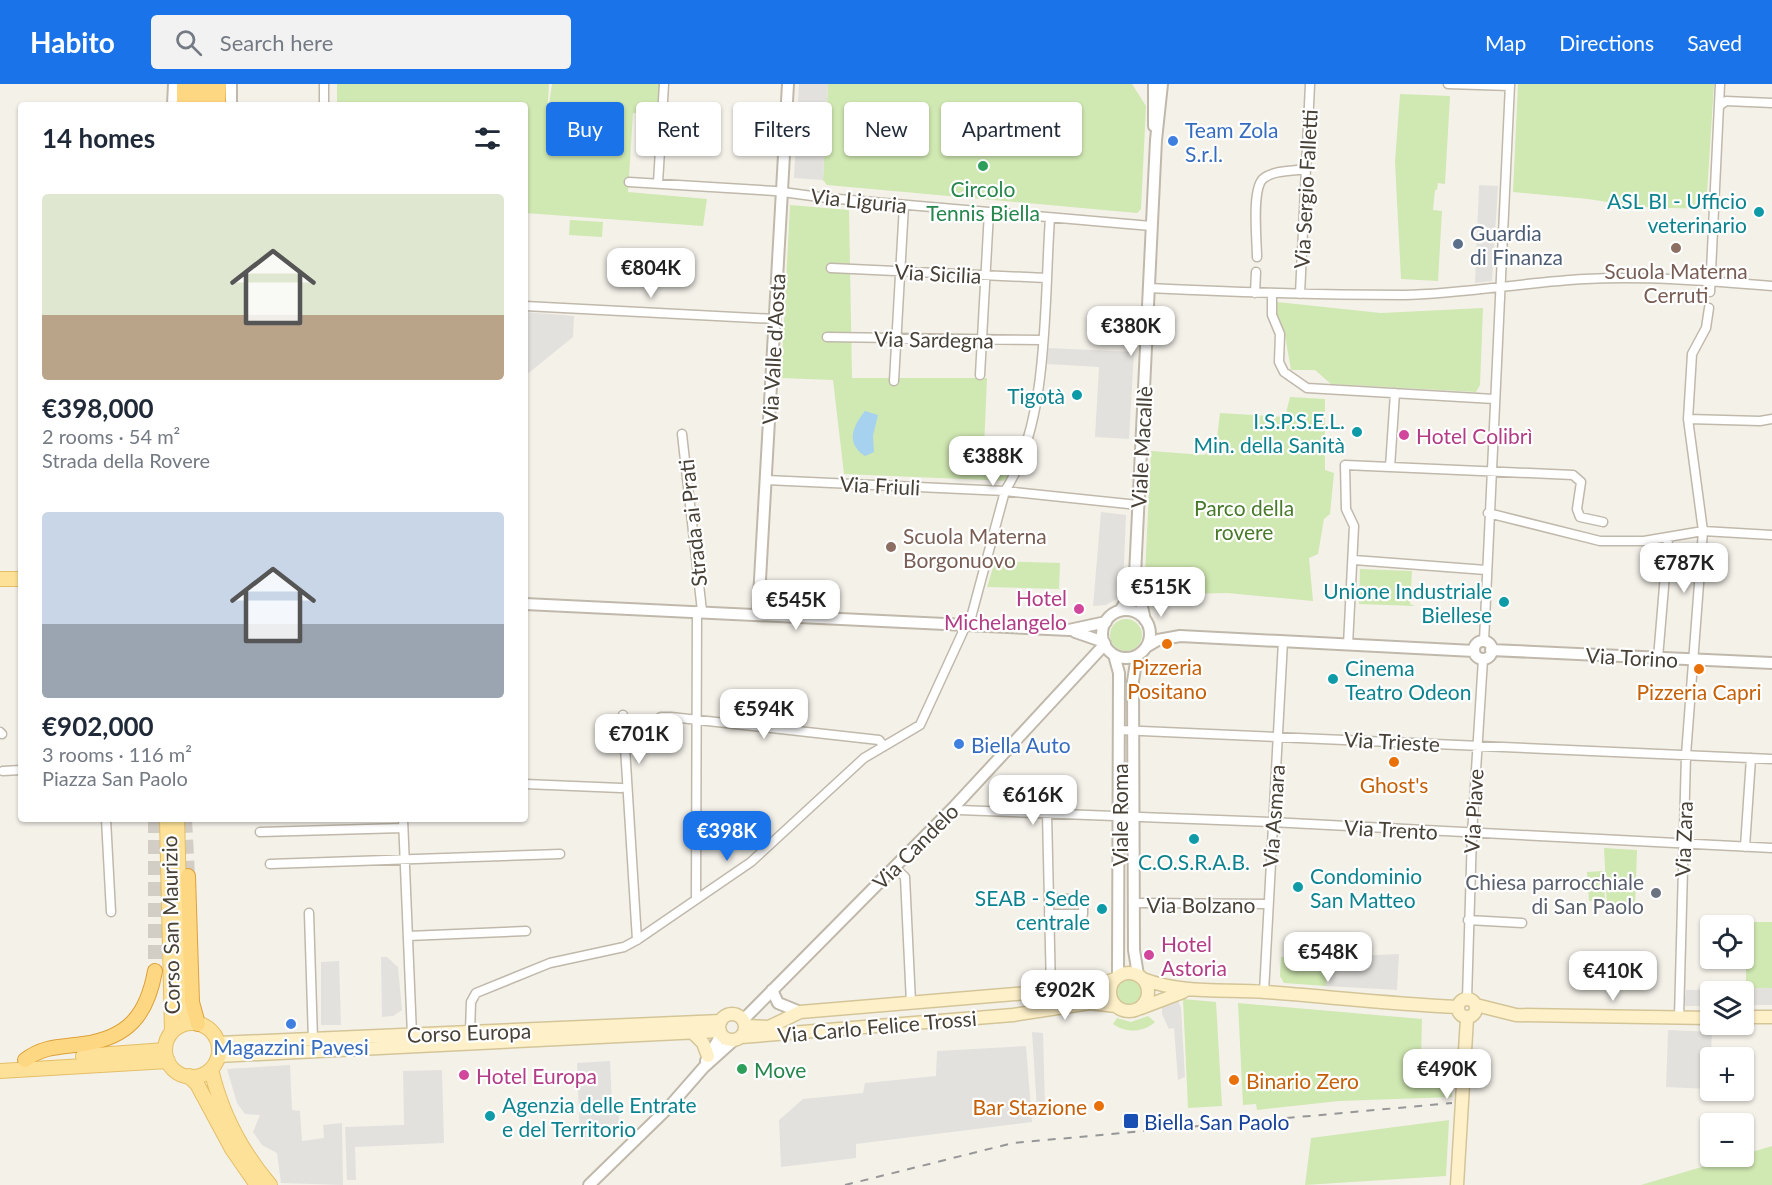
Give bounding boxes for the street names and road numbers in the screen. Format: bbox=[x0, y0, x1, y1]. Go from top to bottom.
street label: Via Sergio Falletti bbox=[1288, 109, 1322, 269]
street label: Via Liguria bbox=[810, 183, 908, 217]
street label: Via Sicilia bbox=[894, 258, 982, 288]
street label: Via Valle d'Aosta bbox=[757, 273, 789, 425]
street label: Via Sardegna bbox=[874, 325, 994, 353]
street label: Viale Macallè bbox=[1125, 385, 1157, 509]
street label: Strada ai Prati bbox=[673, 458, 711, 588]
street label: Via Friuli bbox=[839, 470, 921, 500]
street label: Via Torino bbox=[1585, 642, 1679, 672]
street label: Via Trieste bbox=[1343, 726, 1441, 756]
street label: Viale Roma bbox=[1107, 763, 1132, 867]
street label: Via Asmara bbox=[1257, 764, 1289, 868]
street label: Via Piave bbox=[1458, 768, 1488, 854]
street label: Via Candelo bbox=[867, 798, 963, 894]
street label: Via Zara bbox=[1669, 801, 1697, 877]
street label: Via Trento bbox=[1344, 814, 1439, 844]
street label: Corso San Maurizio bbox=[156, 835, 184, 1015]
street label: Via Bolzano bbox=[1147, 892, 1256, 917]
street label: Via Carlo Felice Trossi bbox=[777, 1005, 977, 1047]
street label: Corso Europa bbox=[406, 1017, 532, 1047]

